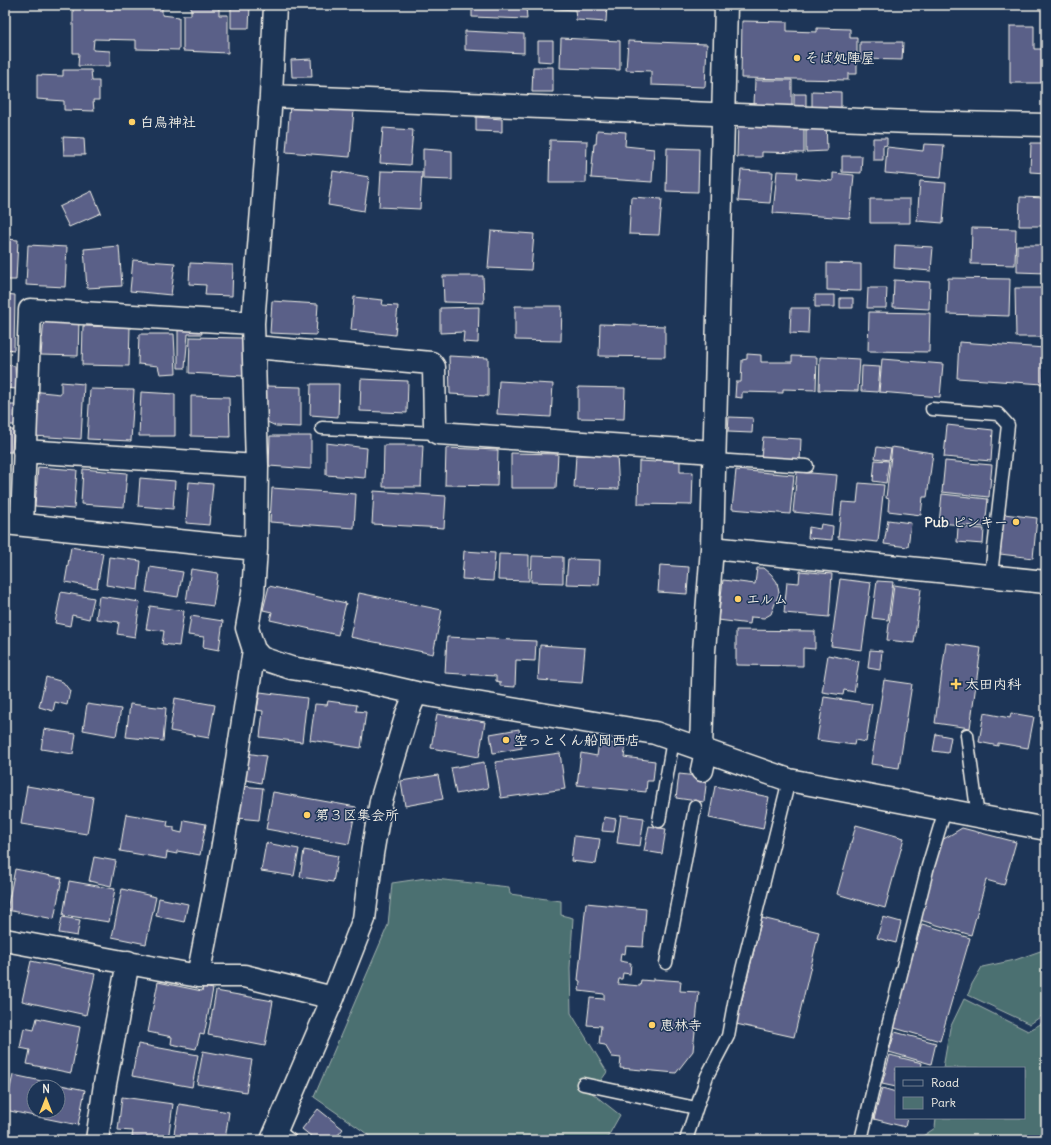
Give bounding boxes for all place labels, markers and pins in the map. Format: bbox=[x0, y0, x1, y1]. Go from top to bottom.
place label: そば処陣屋 bbox=[805, 49, 875, 67]
marker: そば処陣屋 bbox=[792, 53, 802, 63]
place label: 白鳥神社 bbox=[140, 113, 196, 131]
marker: 白鳥神社 bbox=[127, 117, 137, 127]
place label: Pub ピンキー bbox=[924, 513, 1008, 531]
marker: Pub ピンキー bbox=[1011, 517, 1021, 527]
place label: エルム bbox=[746, 590, 788, 608]
marker: エルム bbox=[733, 594, 743, 604]
place label: 太田内科 bbox=[965, 675, 1022, 693]
marker: 太田内科 bbox=[950, 678, 962, 690]
place label: 空っとくん船岡西店 bbox=[514, 731, 640, 749]
marker: 空っとくん船岡西店 bbox=[501, 735, 511, 745]
place label: 第３区集会所 bbox=[315, 806, 399, 824]
marker: 第３区集会所 bbox=[302, 810, 312, 820]
place label: 恵林寺 bbox=[660, 1016, 702, 1034]
marker: 恵林寺 bbox=[647, 1020, 657, 1030]

